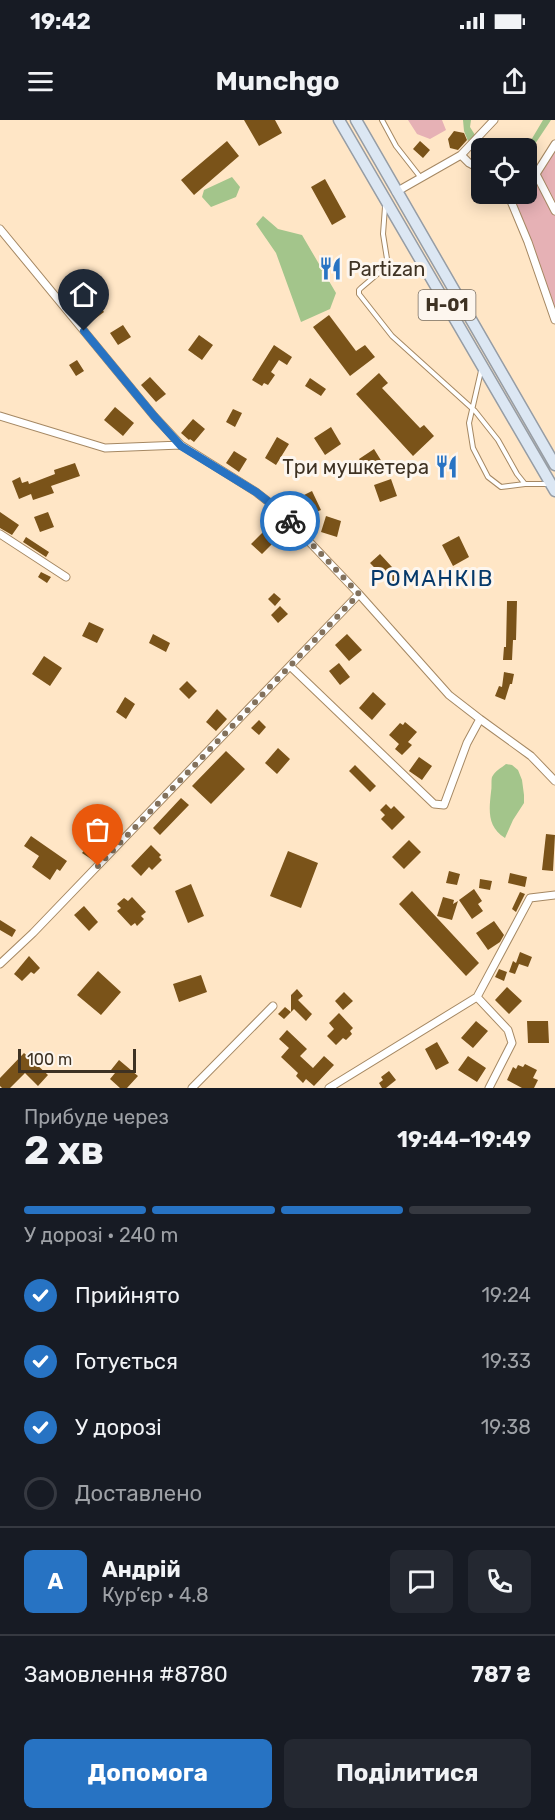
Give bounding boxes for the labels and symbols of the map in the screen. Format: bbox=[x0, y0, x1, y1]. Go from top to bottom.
restaurant icon: Partizan bbox=[317, 256, 343, 282]
place label: Partizan bbox=[348, 257, 425, 281]
pin bbox=[58, 269, 109, 331]
road number: Н-01 bbox=[418, 290, 476, 320]
restaurant icon: Три мушкетера bbox=[434, 454, 460, 480]
place label: Три мушкетера bbox=[282, 455, 429, 479]
courier bbox=[260, 491, 320, 551]
district label: РОМАНКІВ bbox=[370, 565, 494, 592]
pin bbox=[72, 804, 123, 866]
scale bar bbox=[18, 1046, 136, 1073]

